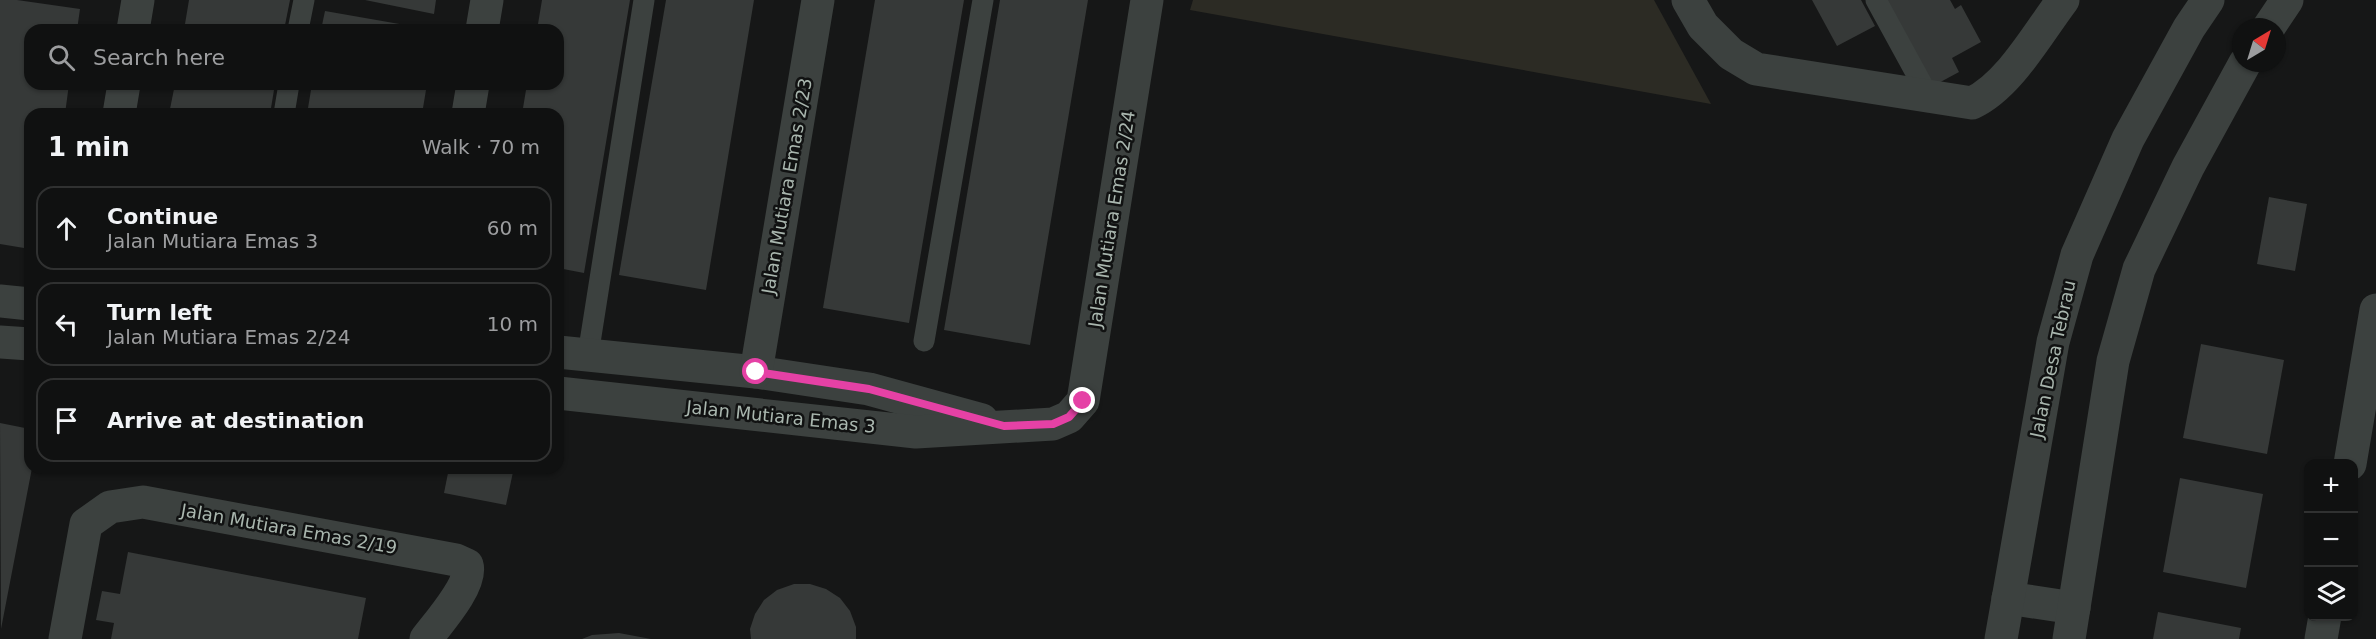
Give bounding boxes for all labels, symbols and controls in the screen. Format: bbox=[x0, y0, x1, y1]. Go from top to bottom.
north arrow bbox=[2232, 18, 2286, 72]
search box bbox=[24, 24, 564, 90]
icon: search bbox=[45, 41, 78, 74]
text: Search here bbox=[93, 45, 225, 70]
street label: Jalan Mutiara Emas 2/23 bbox=[757, 76, 816, 297]
street label: Jalan Mutiara Emas 2/24 bbox=[1084, 109, 1139, 330]
text: 1 min bbox=[48, 132, 130, 162]
text: Walk · 70 m bbox=[422, 135, 540, 159]
text: Continue bbox=[107, 204, 218, 229]
icon: ahead bbox=[50, 212, 83, 245]
text: 60 m bbox=[487, 216, 538, 240]
text: Jalan Mutiara Emas 3 bbox=[107, 229, 318, 253]
street label: Jalan Desa Tebrau bbox=[2025, 278, 2080, 441]
text: Turn left bbox=[107, 300, 212, 325]
icon: left bbox=[50, 308, 83, 341]
text: 10 m bbox=[487, 312, 538, 336]
text: Jalan Mutiara Emas 2/24 bbox=[107, 325, 351, 349]
route start bbox=[742, 358, 768, 384]
route end bbox=[1069, 387, 1095, 413]
street label: Jalan Mutiara Emas 3 bbox=[684, 396, 877, 437]
icon: arrive bbox=[50, 404, 83, 437]
text: Arrive at destination bbox=[107, 408, 364, 433]
map controls bbox=[2304, 459, 2358, 621]
button: + bbox=[2304, 459, 2358, 513]
street label: Jalan Mutiara Emas 2/19 bbox=[178, 499, 399, 558]
button: − bbox=[2304, 513, 2358, 567]
button: layers bbox=[2304, 567, 2358, 621]

